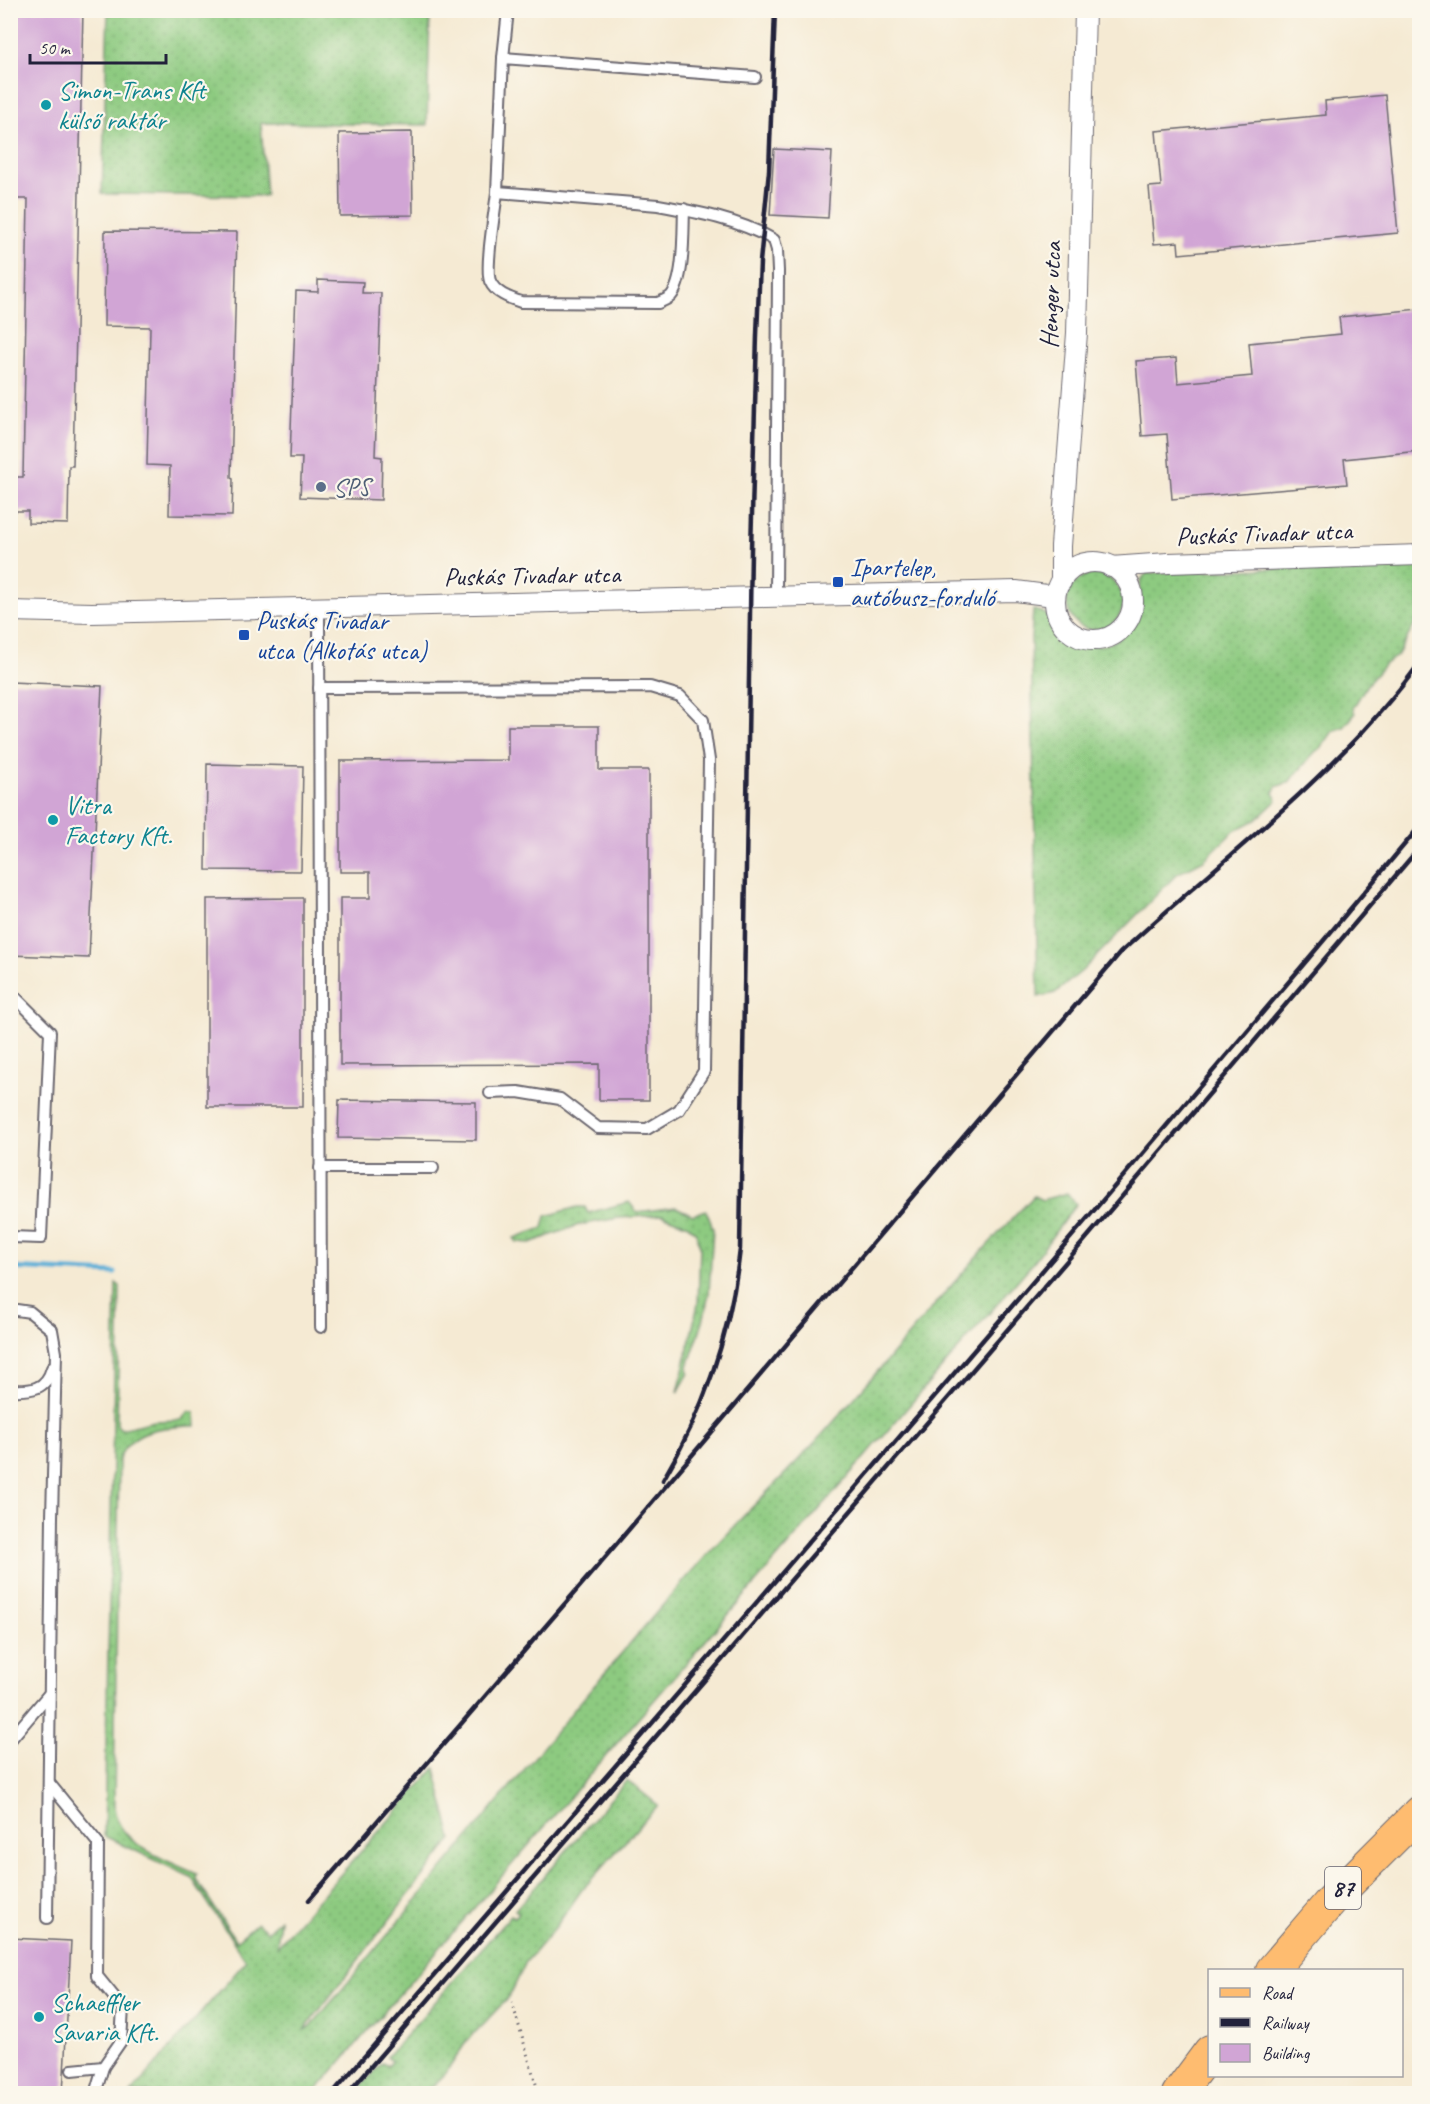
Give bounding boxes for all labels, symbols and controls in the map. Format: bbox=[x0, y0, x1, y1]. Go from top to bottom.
scale bar bbox=[30, 27, 166, 65]
text: 50 m bbox=[39, 37, 72, 59]
place label: Simon-Trans Kft külső raktár bbox=[58, 74, 208, 137]
marker: Simon-Trans Kft külső raktár bbox=[39, 98, 53, 112]
street label: Henger utca bbox=[1032, 239, 1069, 349]
place label: SPS bbox=[333, 471, 374, 504]
marker: SPS bbox=[314, 480, 328, 494]
street label: Puskás Tivadar utca bbox=[1175, 514, 1354, 553]
place label: Ipartelep, autóbusz-forduló bbox=[850, 551, 998, 614]
street label: Puskás Tivadar utca bbox=[443, 557, 622, 594]
marker: Ipartelep, autóbusz-forduló bbox=[831, 575, 845, 589]
place label: Puskás Tivadar utca (Alkotás utca) bbox=[256, 604, 428, 667]
marker: Puskás Tivadar utca (Alkotás utca) bbox=[237, 628, 251, 642]
place label: Vitra Factory Kft. bbox=[65, 789, 173, 852]
marker: Vitra Factory Kft. bbox=[46, 813, 60, 827]
road number: 87 bbox=[1325, 1867, 1361, 1909]
legend bbox=[1208, 1969, 1403, 2077]
text: Road bbox=[1262, 1982, 1295, 2004]
place label: Schaeffler Savaria Kft. bbox=[51, 1986, 159, 2049]
marker: Schaeffler Savaria Kft. bbox=[32, 2010, 46, 2024]
text: Railway bbox=[1262, 2012, 1310, 2034]
text: Building bbox=[1262, 2042, 1311, 2064]

